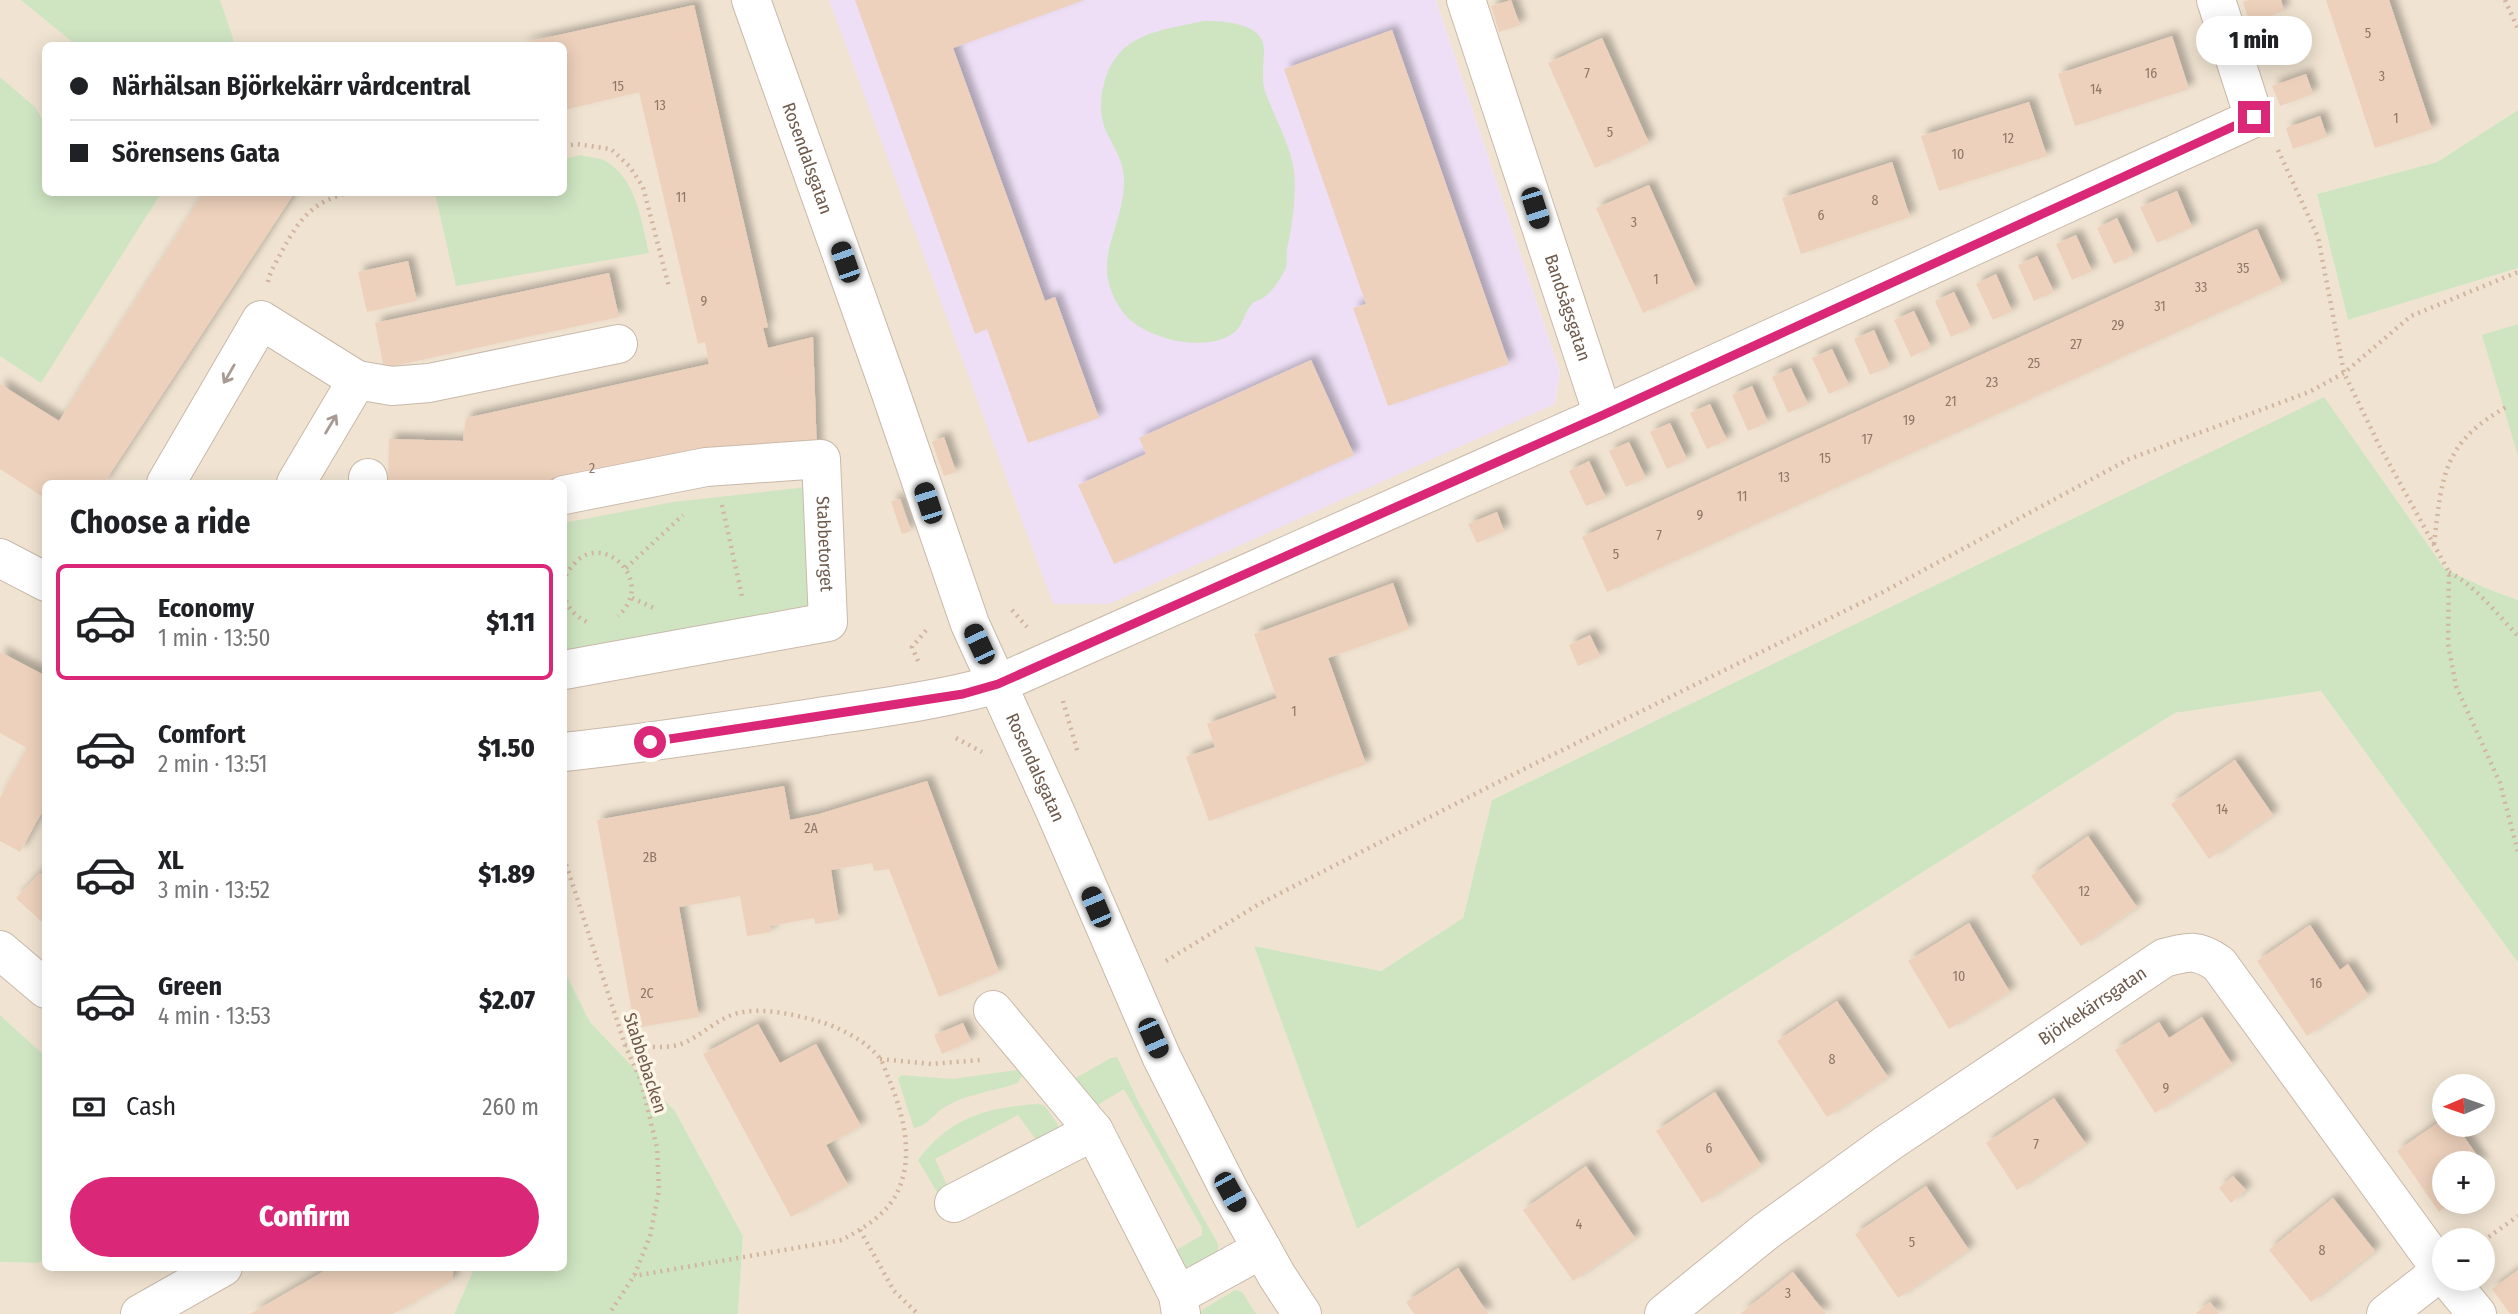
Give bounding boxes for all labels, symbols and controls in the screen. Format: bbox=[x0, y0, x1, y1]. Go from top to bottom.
callout: 1 min bbox=[2196, 16, 2312, 64]
house number: 5 bbox=[2365, 25, 2371, 42]
text: 1 min bbox=[2229, 26, 2279, 54]
house number: 7 bbox=[1584, 65, 1590, 82]
house number: 16 bbox=[2145, 65, 2157, 82]
house number: 3 bbox=[2379, 68, 2385, 85]
text: Närhälsan Björkekärr vårdcentral bbox=[112, 71, 470, 102]
house number: 15 bbox=[612, 78, 624, 95]
house number: 14 bbox=[2090, 81, 2102, 98]
house number: 13 bbox=[654, 97, 666, 114]
street label: Rosendalsgatan bbox=[777, 100, 837, 217]
route end bbox=[2238, 101, 2270, 133]
house number: 1 bbox=[2393, 110, 2399, 127]
house number: 5 bbox=[1607, 124, 1613, 141]
house number: 12 bbox=[2002, 130, 2014, 147]
text: Sörensens Gata bbox=[112, 138, 280, 169]
house number: 10 bbox=[1952, 146, 1964, 163]
car bbox=[1519, 185, 1552, 231]
house number: 11 bbox=[676, 189, 686, 206]
house number: 8 bbox=[1872, 192, 1879, 209]
house number: 6 bbox=[1818, 207, 1825, 224]
house number: 3 bbox=[1631, 214, 1637, 231]
car bbox=[829, 239, 862, 285]
street label: Bandsågsgatan bbox=[1540, 251, 1595, 364]
house number: 35 bbox=[2237, 260, 2249, 277]
house number: 1 bbox=[1653, 271, 1659, 288]
house number: 33 bbox=[2195, 279, 2207, 296]
house number: 9 bbox=[701, 293, 708, 310]
house number: 31 bbox=[2154, 298, 2166, 315]
house number: 29 bbox=[2112, 317, 2125, 334]
house number: 27 bbox=[2070, 336, 2082, 353]
house number: 25 bbox=[2028, 355, 2040, 372]
one-way arrow bbox=[222, 363, 236, 383]
house number: 23 bbox=[1986, 374, 1998, 391]
house number: 21 bbox=[1945, 393, 1957, 410]
house number: 19 bbox=[1903, 412, 1915, 429]
one-way arrow bbox=[324, 415, 338, 435]
house number: 17 bbox=[1861, 431, 1873, 448]
house number: 15 bbox=[1819, 450, 1831, 467]
house number: 2 bbox=[589, 460, 595, 477]
house number: 13 bbox=[1778, 469, 1790, 486]
car bbox=[912, 480, 945, 526]
house number: 11 bbox=[1737, 488, 1747, 505]
street label: Stabbetorget bbox=[812, 496, 838, 592]
text: Choose a ride bbox=[70, 503, 251, 541]
house number: 9 bbox=[1697, 507, 1704, 524]
house number: 7 bbox=[1656, 527, 1662, 544]
house number: 5 bbox=[1613, 546, 1619, 563]
icon: car bbox=[74, 591, 137, 654]
text: Economy bbox=[158, 593, 254, 624]
text: $1.11 bbox=[486, 607, 535, 638]
car bbox=[961, 621, 998, 667]
text: 1 min · 13:50 bbox=[158, 624, 271, 652]
house number: 1 bbox=[1291, 703, 1297, 720]
street label: Rosendalsgatan bbox=[1001, 710, 1069, 825]
icon: car bbox=[74, 717, 137, 780]
text: Comfort bbox=[158, 719, 246, 750]
route start bbox=[634, 726, 666, 758]
text: $1.50 bbox=[478, 733, 535, 764]
text: 2 min · 13:51 bbox=[158, 750, 268, 778]
house number: 14 bbox=[2216, 801, 2228, 818]
house number: 2A bbox=[804, 820, 818, 837]
icon: car bbox=[74, 843, 137, 906]
text: XL bbox=[158, 845, 184, 876]
house number: 2B bbox=[643, 849, 657, 866]
text: $1.89 bbox=[478, 859, 535, 890]
text: 3 min · 13:52 bbox=[158, 876, 270, 904]
house number: 12 bbox=[2078, 883, 2090, 900]
car bbox=[1079, 884, 1114, 930]
street label: Björkekärrsgatan bbox=[2034, 962, 2151, 1050]
house number: 10 bbox=[1953, 968, 1965, 985]
icon: car bbox=[74, 969, 137, 1032]
text: Green bbox=[158, 971, 222, 1002]
house number: 16 bbox=[2310, 975, 2322, 992]
text: $2.07 bbox=[479, 985, 535, 1016]
house number: 2C bbox=[640, 985, 654, 1002]
text: 4 min · 13:53 bbox=[158, 1002, 271, 1030]
street label: Stabbebacken bbox=[618, 1010, 672, 1116]
car bbox=[1135, 1015, 1172, 1061]
house number: 8 bbox=[1829, 1051, 1836, 1068]
north arrow bbox=[2432, 1074, 2496, 1138]
map controls bbox=[2432, 1074, 2495, 1291]
house number: 9 bbox=[2163, 1080, 2170, 1097]
icon: cash bbox=[70, 1088, 108, 1126]
text: Cash bbox=[126, 1091, 176, 1122]
text: 260 m bbox=[482, 1093, 539, 1121]
house number: 7 bbox=[2033, 1136, 2039, 1153]
house number: 6 bbox=[1706, 1140, 1713, 1157]
button: + bbox=[2432, 1151, 2495, 1214]
car bbox=[1211, 1169, 1250, 1215]
button: Confirm bbox=[70, 1177, 539, 1257]
house number: 4 bbox=[1576, 1216, 1583, 1233]
button: − bbox=[2432, 1228, 2495, 1291]
house number: 5 bbox=[1909, 1234, 1915, 1251]
house number: 8 bbox=[2319, 1242, 2326, 1259]
house number: 3 bbox=[1785, 1285, 1791, 1302]

